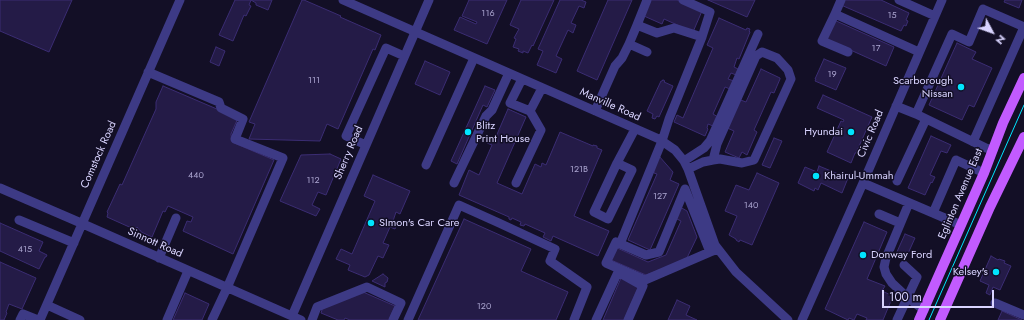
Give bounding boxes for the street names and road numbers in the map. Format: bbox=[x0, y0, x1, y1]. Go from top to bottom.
street label: Manville Road bbox=[577, 86, 643, 124]
street label: Civic Road bbox=[855, 108, 887, 160]
street label: Comstock Road bbox=[78, 119, 120, 191]
street label: Sherry Road bbox=[332, 124, 366, 182]
street label: Eglinton Avenue East bbox=[936, 147, 986, 241]
street label: Sinnott Road bbox=[125, 225, 185, 261]

